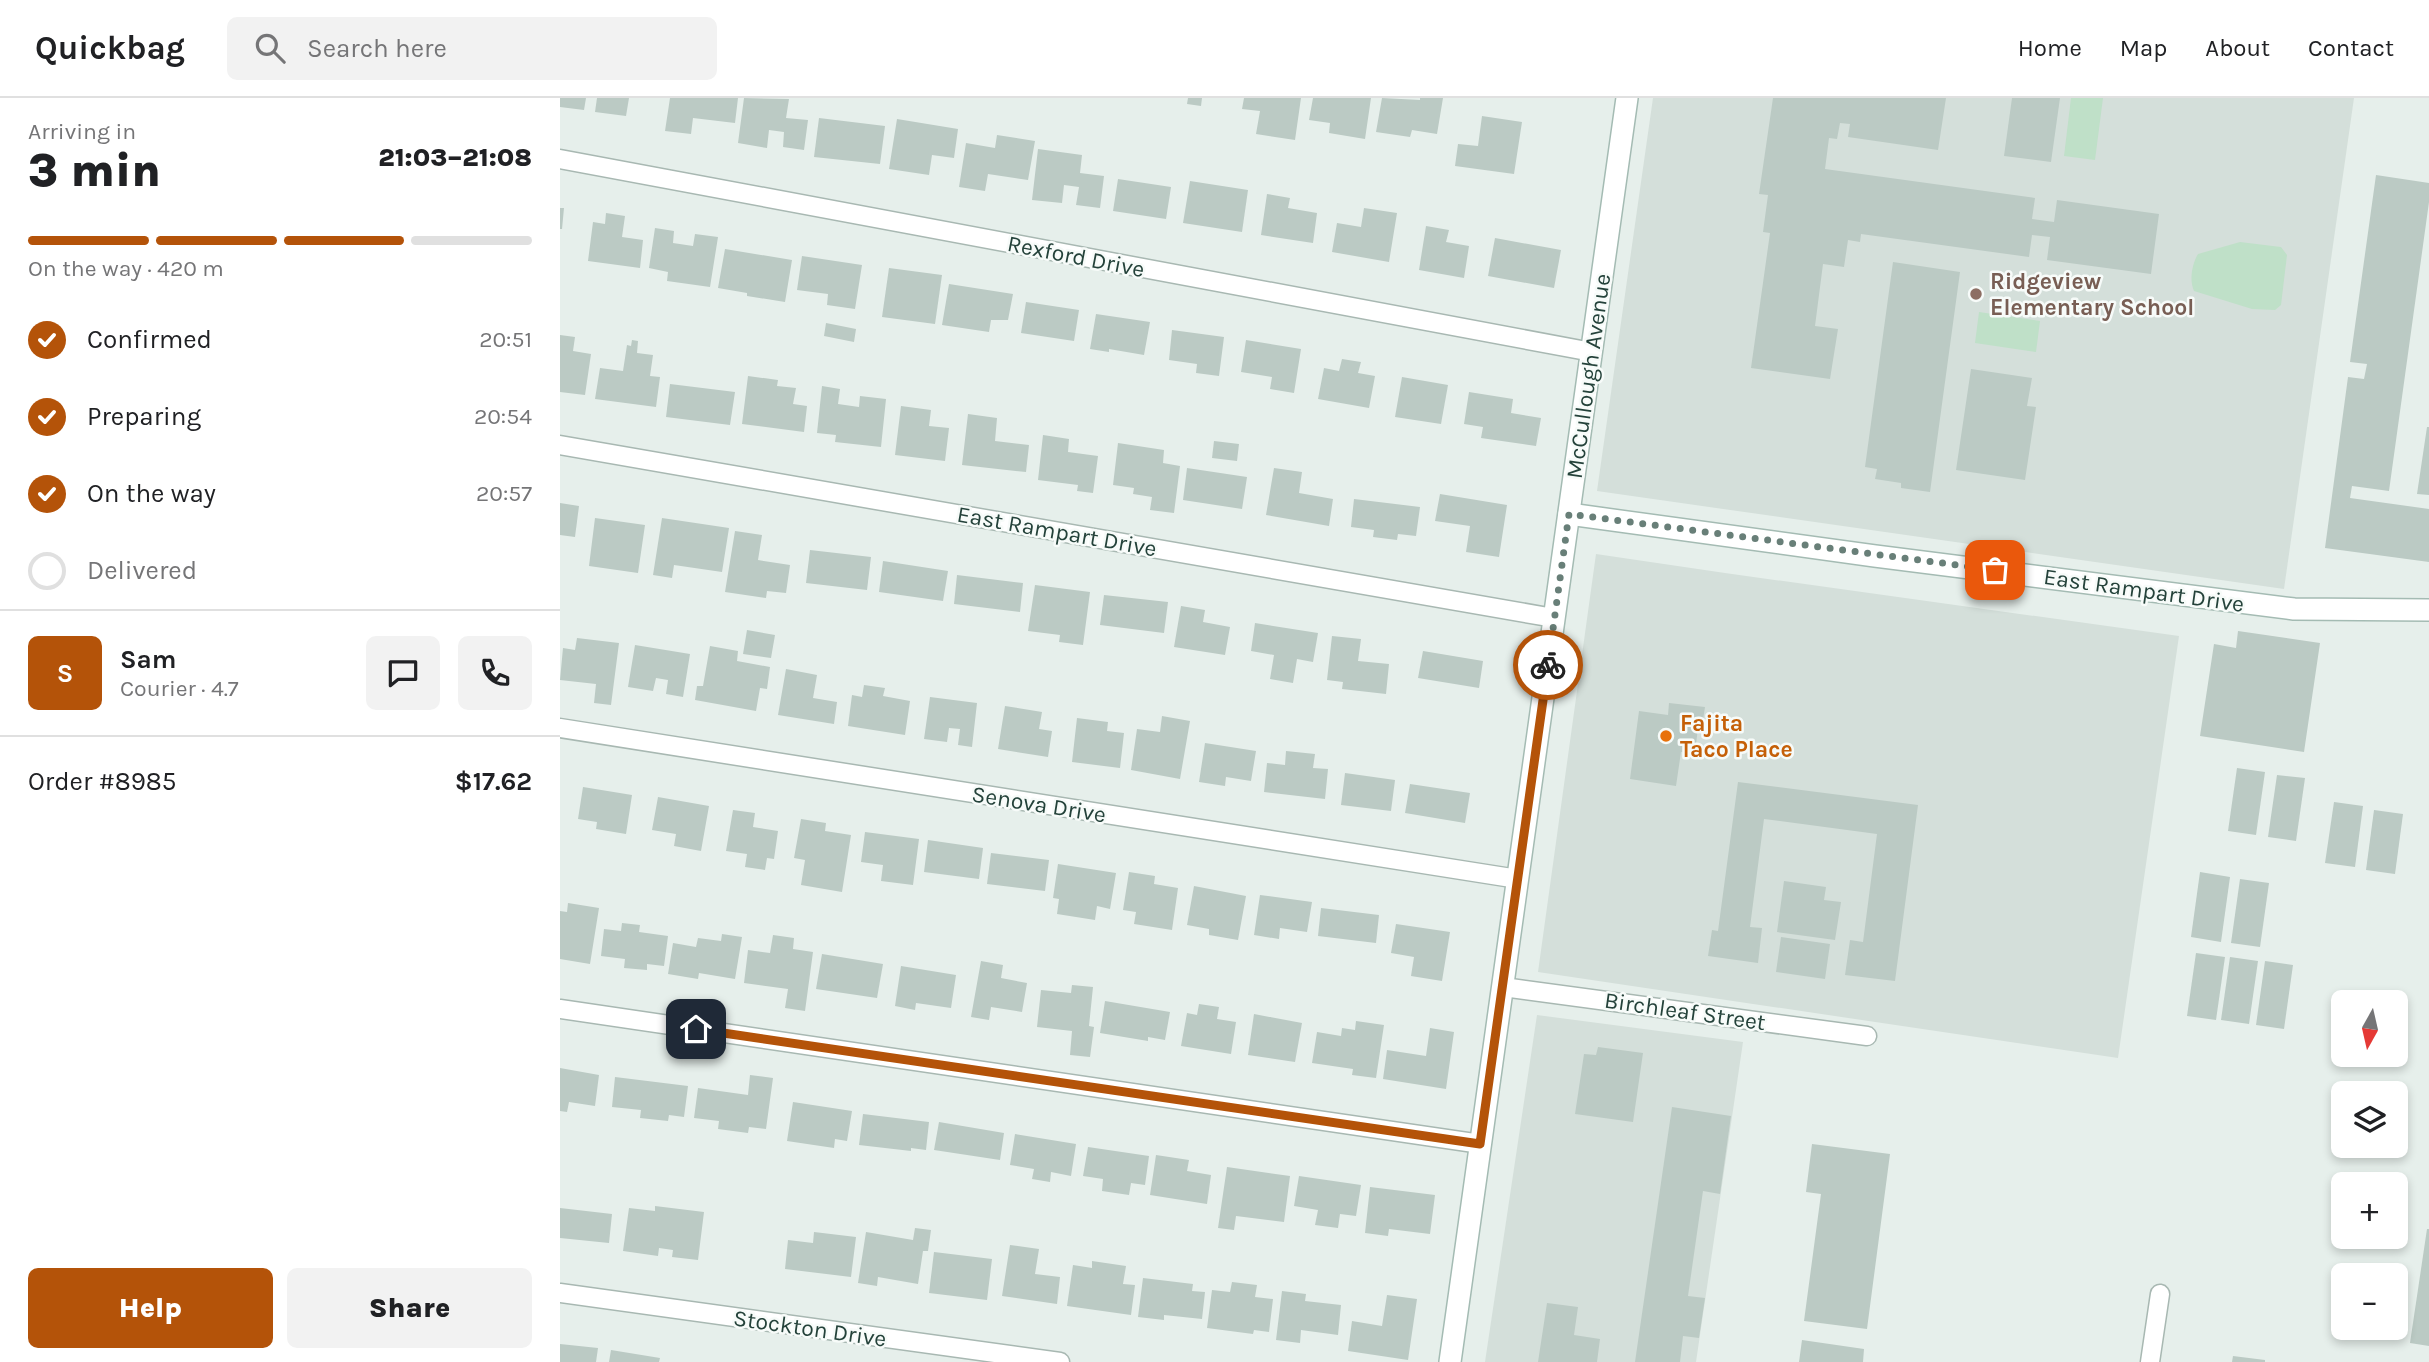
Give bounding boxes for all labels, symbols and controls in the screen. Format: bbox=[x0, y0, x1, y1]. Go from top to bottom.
search box bbox=[227, 17, 717, 80]
text: Quickbag bbox=[35, 29, 185, 67]
icon: search bbox=[251, 29, 289, 67]
text: Search here bbox=[307, 33, 447, 64]
text: Home bbox=[2018, 34, 2082, 62]
text: Map bbox=[2120, 34, 2167, 62]
text: About bbox=[2205, 34, 2270, 62]
text: Contact bbox=[2308, 34, 2394, 62]
text: Arriving in bbox=[28, 118, 136, 145]
text: 21:03–21:08 bbox=[378, 142, 532, 173]
text: 3 min bbox=[28, 144, 161, 198]
street label: Rexford Drive bbox=[1005, 230, 1147, 283]
text: On the way · 420 m bbox=[28, 255, 224, 282]
place label: Ridgeview Elementary School bbox=[1990, 268, 2194, 321]
street label: McCullough Avenue bbox=[1561, 272, 1616, 480]
marker: Ridgeview Elementary School bbox=[1968, 286, 1984, 302]
icon: check bbox=[28, 321, 66, 359]
text: Confirmed bbox=[87, 324, 212, 355]
text: 20:51 bbox=[479, 326, 532, 353]
icon: check bbox=[28, 398, 66, 436]
text: Preparing bbox=[87, 401, 201, 432]
text: 20:54 bbox=[474, 403, 532, 430]
icon: check bbox=[28, 475, 66, 513]
text: On the way bbox=[87, 478, 216, 509]
text: 20:57 bbox=[476, 480, 532, 507]
street label: East Rampart Drive bbox=[955, 501, 1159, 562]
pin bbox=[1965, 540, 2025, 600]
icon: bag bbox=[1976, 551, 2014, 589]
text: Delivered bbox=[87, 555, 197, 586]
street label: East Rampart Drive bbox=[2042, 563, 2246, 618]
courier bbox=[1513, 630, 1583, 700]
button: chat bbox=[366, 636, 440, 710]
button: phone bbox=[458, 636, 532, 710]
text: Sam bbox=[120, 644, 176, 675]
icon: bike bbox=[1529, 646, 1567, 684]
text: S bbox=[57, 658, 73, 689]
text: Courier · 4.7 bbox=[120, 675, 239, 702]
place label: Fajita Taco Place bbox=[1680, 710, 1793, 763]
marker: Fajita Taco Place bbox=[1658, 728, 1674, 744]
text: Order #8985 bbox=[28, 766, 177, 797]
text: $17.62 bbox=[455, 766, 532, 797]
street label: Senova Drive bbox=[970, 781, 1108, 828]
street label: Birchleaf Street bbox=[1603, 987, 1768, 1036]
north arrow bbox=[2331, 990, 2408, 1068]
map controls bbox=[2331, 990, 2408, 1340]
pin bbox=[666, 999, 726, 1059]
icon: home bbox=[677, 1010, 715, 1048]
button: layers bbox=[2331, 1081, 2408, 1158]
button: + bbox=[2331, 1172, 2408, 1249]
button: − bbox=[2331, 1263, 2408, 1340]
button: Help bbox=[28, 1268, 273, 1348]
button: Share bbox=[287, 1268, 532, 1348]
street label: Stockton Drive bbox=[732, 1304, 888, 1353]

